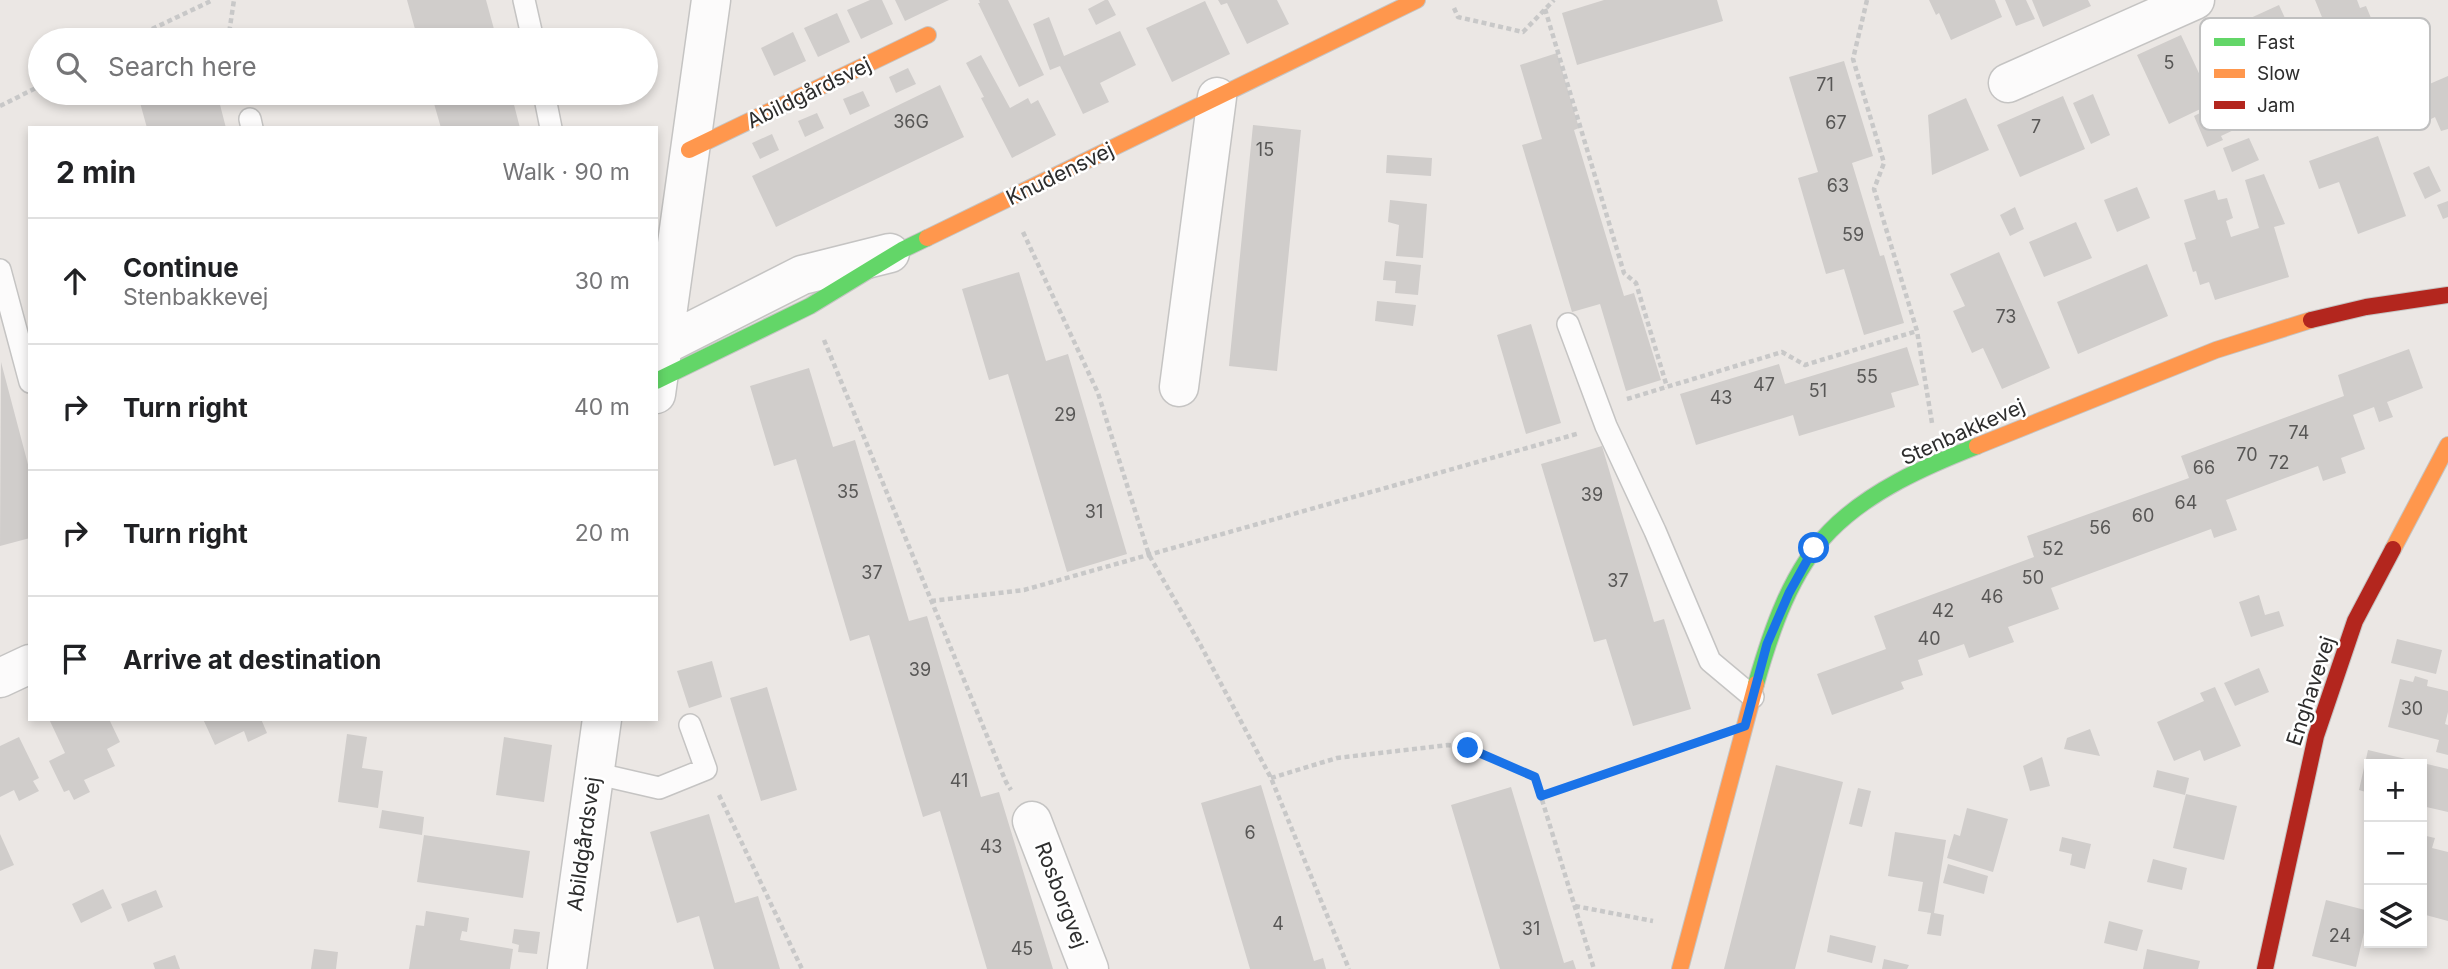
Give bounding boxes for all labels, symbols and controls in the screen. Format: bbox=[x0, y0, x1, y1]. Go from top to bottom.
legend bbox=[2200, 18, 2430, 130]
search box bbox=[28, 28, 658, 105]
text: Fast bbox=[2257, 31, 2295, 54]
icon: search bbox=[52, 48, 90, 86]
text: Search here bbox=[108, 51, 257, 82]
street label: Abildgårdsvej bbox=[743, 52, 875, 133]
house number: 5 bbox=[2164, 52, 2174, 73]
text: Slow bbox=[2257, 62, 2300, 85]
house number: 71 bbox=[1816, 74, 1834, 95]
text: Jam bbox=[2257, 94, 2295, 117]
house number: 36G bbox=[893, 111, 929, 132]
house number: 67 bbox=[1825, 112, 1847, 133]
house number: 7 bbox=[2031, 116, 2041, 137]
street label: Knudensvej bbox=[1002, 137, 1118, 210]
house number: 15 bbox=[1256, 139, 1274, 160]
text: 2 min bbox=[56, 154, 136, 190]
text: Walk · 90 m bbox=[502, 158, 630, 186]
house number: 63 bbox=[1827, 175, 1849, 196]
house number: 59 bbox=[1842, 224, 1864, 245]
text: Continue bbox=[123, 252, 239, 283]
icon: ahead bbox=[56, 262, 94, 300]
text: 30 m bbox=[575, 267, 630, 295]
text: Stenbakkevej bbox=[123, 283, 268, 311]
house number: 73 bbox=[1995, 306, 2017, 327]
house number: 55 bbox=[1856, 366, 1878, 387]
house number: 47 bbox=[1753, 374, 1775, 395]
house number: 51 bbox=[1809, 380, 1827, 401]
house number: 43 bbox=[1710, 387, 1732, 408]
icon: right bbox=[56, 388, 94, 426]
text: Turn right bbox=[123, 392, 248, 423]
text: 40 m bbox=[574, 393, 630, 421]
street label: Stenbakkevej bbox=[1897, 393, 2029, 470]
house number: 29 bbox=[1054, 404, 1076, 425]
house number: 74 bbox=[2289, 422, 2309, 443]
house number: 70 bbox=[2236, 444, 2258, 465]
house number: 72 bbox=[2268, 452, 2290, 473]
house number: 66 bbox=[2193, 457, 2215, 478]
house number: 35 bbox=[837, 481, 859, 502]
house number: 39 bbox=[1581, 484, 1603, 505]
house number: 64 bbox=[2175, 492, 2197, 513]
house number: 31 bbox=[1085, 501, 1103, 522]
house number: 60 bbox=[2132, 505, 2154, 526]
icon: right bbox=[56, 514, 94, 552]
house number: 56 bbox=[2089, 517, 2111, 538]
text: Turn right bbox=[123, 518, 248, 549]
text: 20 m bbox=[575, 519, 630, 547]
route start bbox=[1798, 532, 1829, 563]
house number: 52 bbox=[2042, 538, 2064, 559]
house number: 37 bbox=[861, 562, 883, 583]
house number: 50 bbox=[2022, 567, 2044, 588]
house number: 37 bbox=[1607, 570, 1629, 591]
house number: 46 bbox=[1981, 586, 2003, 607]
house number: 42 bbox=[1932, 600, 1954, 621]
house number: 40 bbox=[1918, 628, 1940, 649]
street label: Enghavevej bbox=[2281, 633, 2340, 749]
icon: arrive bbox=[56, 640, 94, 678]
text: Arrive at destination bbox=[123, 644, 382, 675]
house number: 39 bbox=[909, 659, 931, 680]
house number: 30 bbox=[2401, 698, 2423, 719]
route end bbox=[1452, 732, 1483, 763]
map controls bbox=[2364, 759, 2427, 948]
button: + bbox=[2364, 759, 2427, 822]
house number: 41 bbox=[950, 770, 968, 791]
street label: Abildgårdsvej bbox=[562, 775, 605, 913]
house number: 6 bbox=[1244, 822, 1256, 843]
button: − bbox=[2364, 822, 2427, 885]
house number: 43 bbox=[980, 836, 1002, 857]
street label: Rosborgvej bbox=[1030, 838, 1093, 951]
button: layers bbox=[2364, 885, 2427, 948]
house number: 4 bbox=[1272, 913, 1284, 934]
house number: 31 bbox=[1522, 918, 1540, 939]
house number: 24 bbox=[2329, 925, 2351, 946]
house number: 45 bbox=[1011, 938, 1033, 959]

